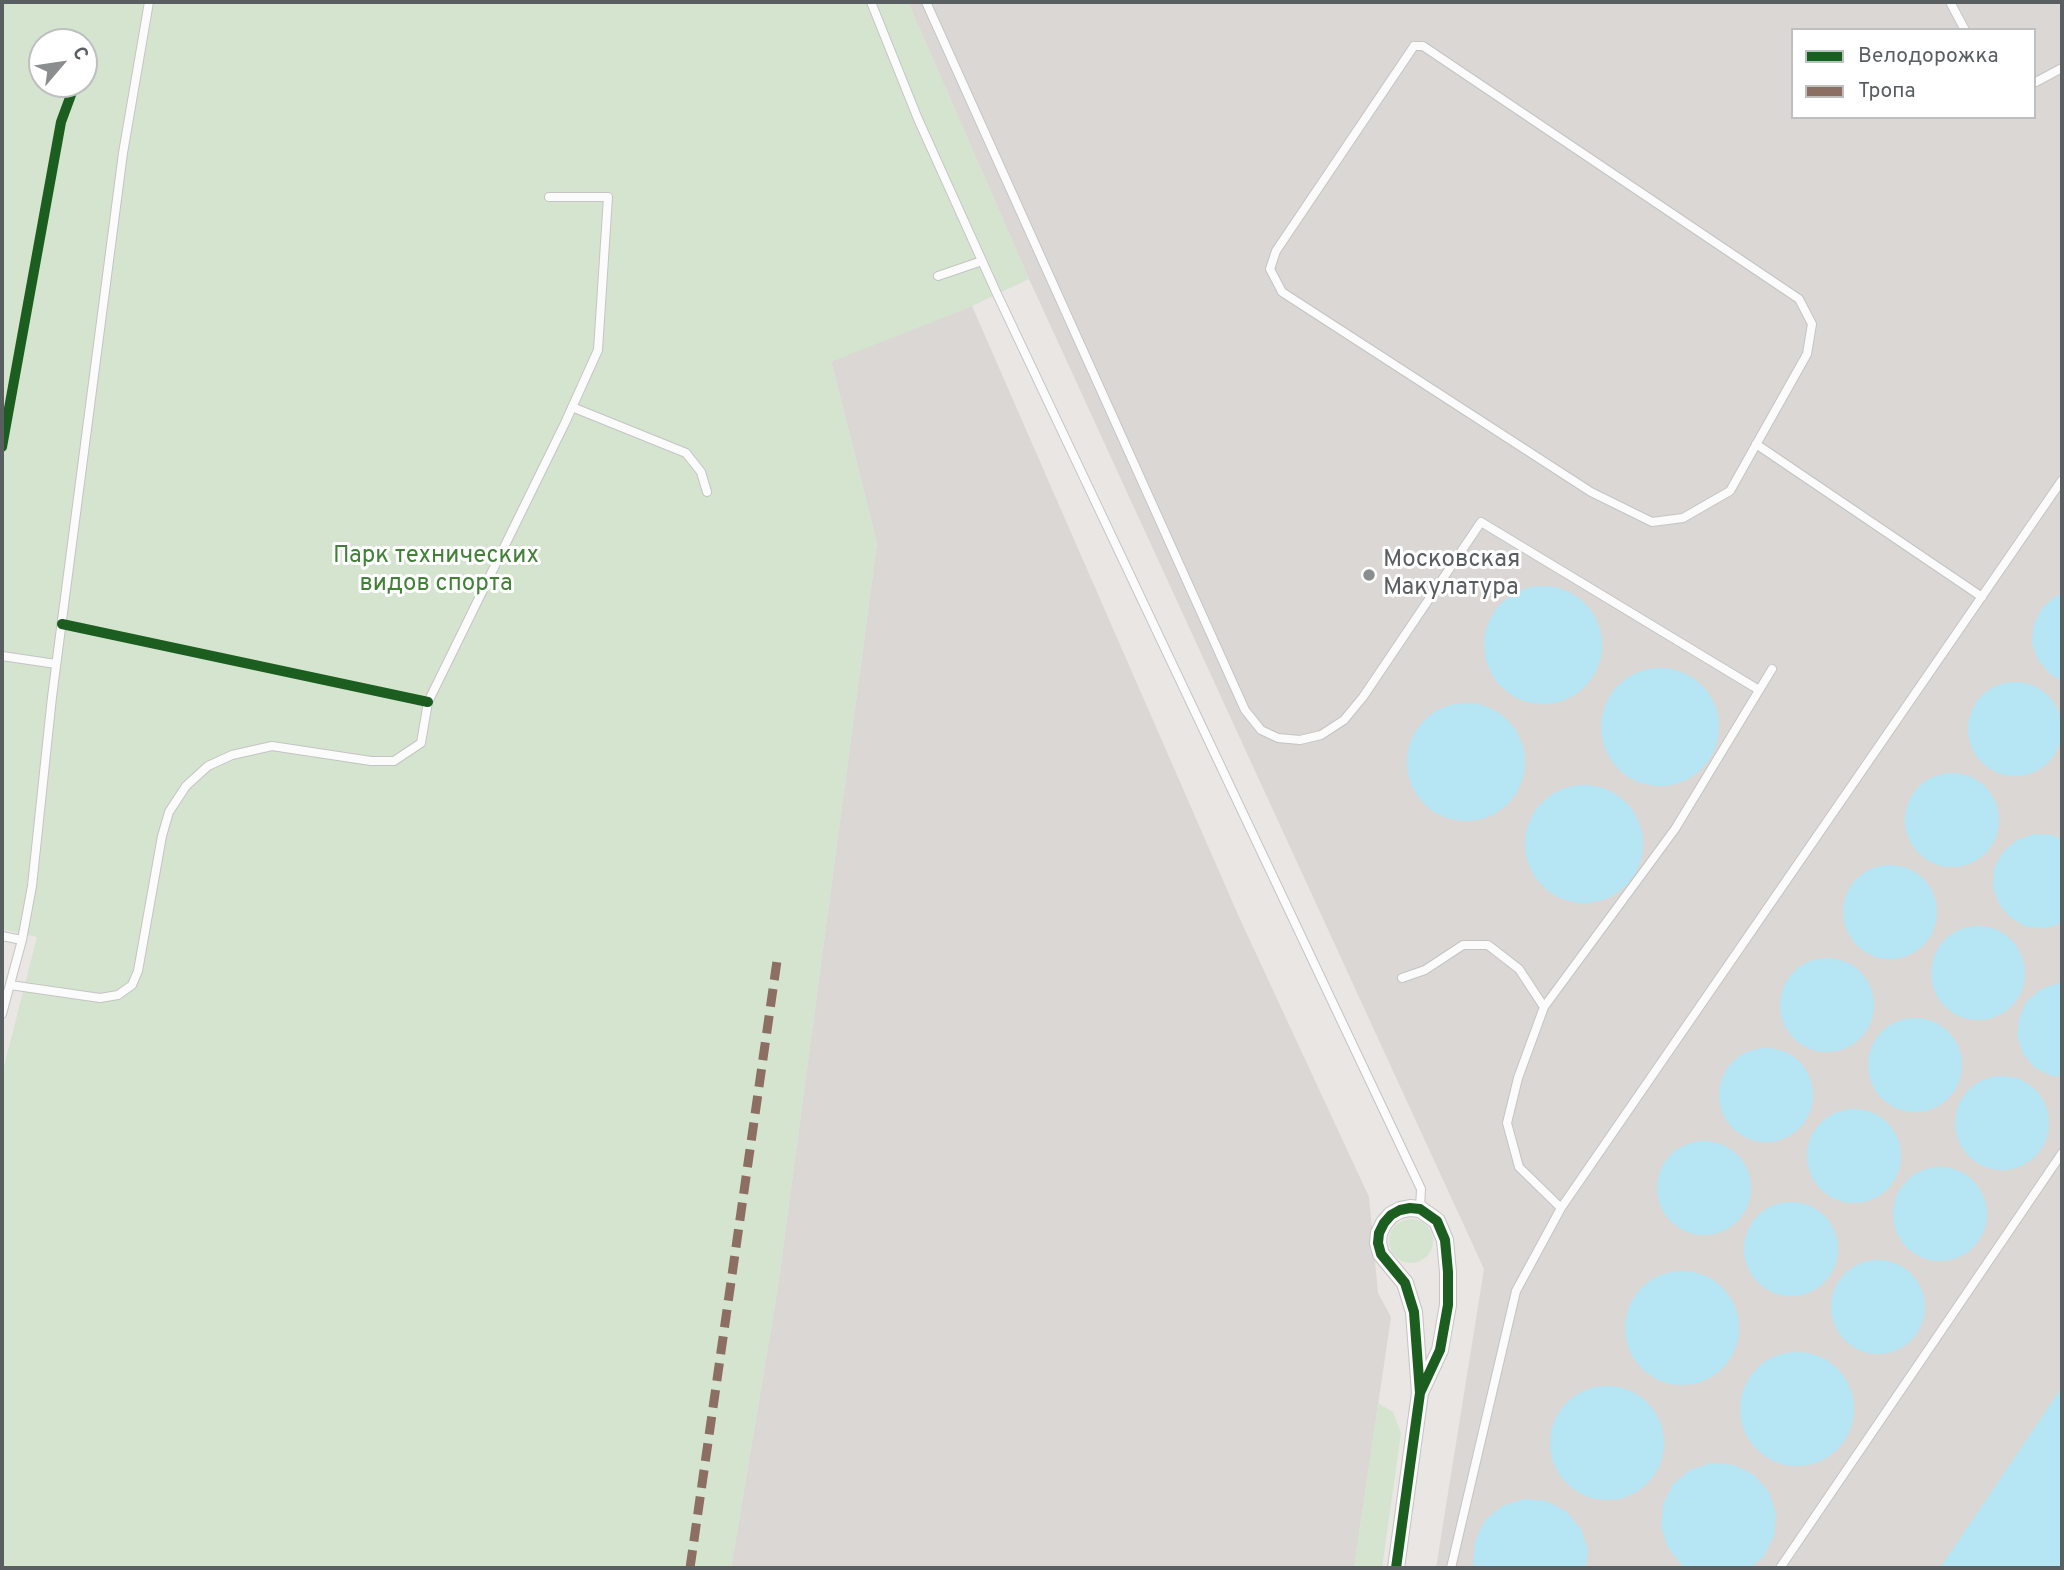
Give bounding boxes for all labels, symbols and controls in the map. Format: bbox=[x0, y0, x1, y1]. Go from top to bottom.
north arrow bbox=[28, 28, 98, 98]
legend bbox=[1791, 28, 2036, 119]
text: С bbox=[66, 43, 93, 65]
text: Велодорожка bbox=[1858, 43, 1998, 70]
text: Тропа bbox=[1858, 78, 1916, 105]
park label: Парк технических видов спорта bbox=[333, 543, 539, 599]
place label: Московская Макулатура bbox=[1383, 547, 1520, 603]
marker: Московская Макулатура bbox=[1361, 567, 1377, 583]

